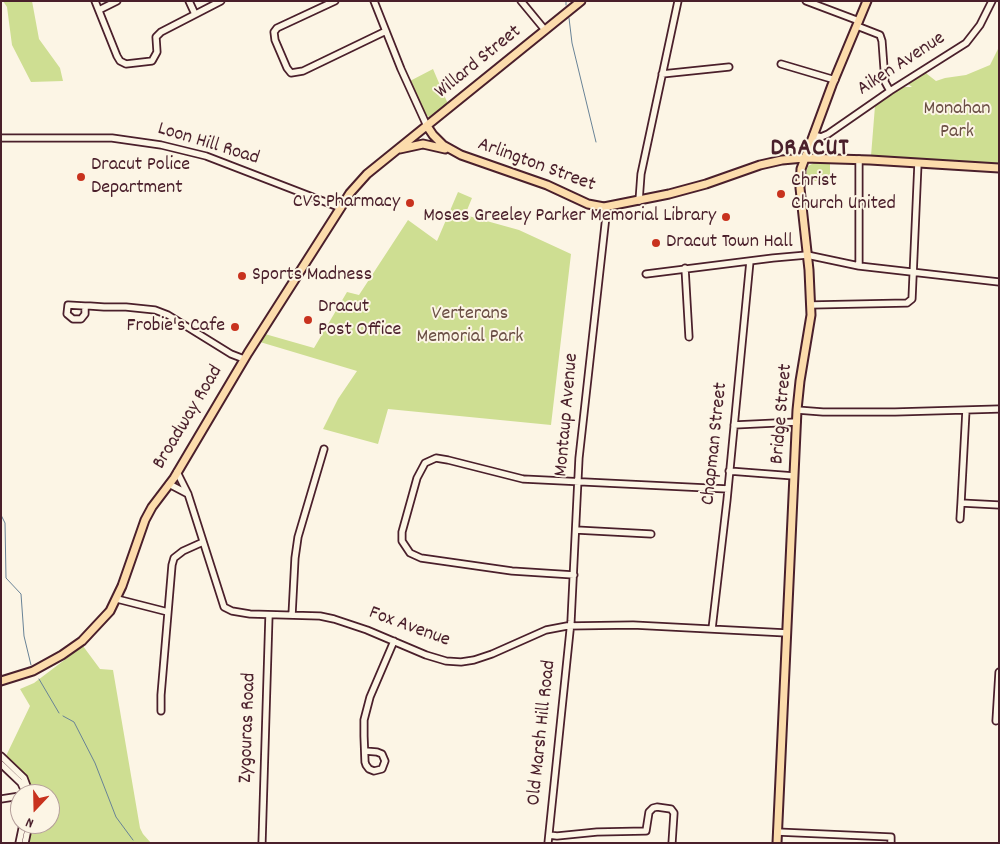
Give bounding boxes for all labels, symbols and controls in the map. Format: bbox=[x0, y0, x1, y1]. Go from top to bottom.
street label: Willard Street bbox=[431, 21, 527, 105]
street label: Aiken Avenue bbox=[853, 28, 951, 102]
park label: Monahan Park bbox=[923, 98, 991, 145]
street label: Loon Hill Road bbox=[154, 118, 262, 172]
street label: Arlington Street bbox=[474, 134, 598, 198]
district label: DRACUT bbox=[770, 136, 850, 166]
place label: Dracut Police Department bbox=[91, 154, 190, 201]
place label: Christ Church United bbox=[791, 170, 896, 217]
marker: Dracut Police Department bbox=[75, 171, 87, 183]
marker: Christ Church United bbox=[775, 188, 787, 200]
place label: CVS Pharmacy bbox=[293, 191, 400, 215]
marker: CVS Pharmacy bbox=[404, 197, 416, 209]
place label: Moses Greeley Parker Memorial Library bbox=[423, 205, 716, 229]
marker: Moses Greeley Parker Memorial Library bbox=[720, 211, 732, 223]
place label: Dracut Town Hall bbox=[666, 231, 793, 255]
marker: Dracut Town Hall bbox=[650, 237, 662, 249]
place label: Sports Madness bbox=[252, 264, 372, 288]
marker: Sports Madness bbox=[236, 270, 248, 282]
place label: Dracut Post Office bbox=[318, 296, 401, 343]
park label: Verterans Memorial Park bbox=[416, 303, 524, 350]
marker: Dracut Post Office bbox=[302, 314, 314, 326]
place label: Frobie's Cafe bbox=[127, 315, 225, 339]
marker: Frobie's Cafe bbox=[229, 321, 241, 333]
street label: Montaup Avenue bbox=[551, 352, 585, 478]
street label: Broadway Road bbox=[149, 362, 229, 474]
street label: Bridge Street bbox=[767, 363, 799, 465]
street label: Chapman Street bbox=[698, 381, 734, 507]
street label: Fox Avenue bbox=[365, 602, 453, 654]
street label: Old Marsh Hill Road bbox=[523, 659, 563, 807]
street label: Zygouras Road bbox=[235, 672, 263, 784]
north arrow bbox=[10, 784, 60, 834]
text: N bbox=[23, 811, 37, 833]

